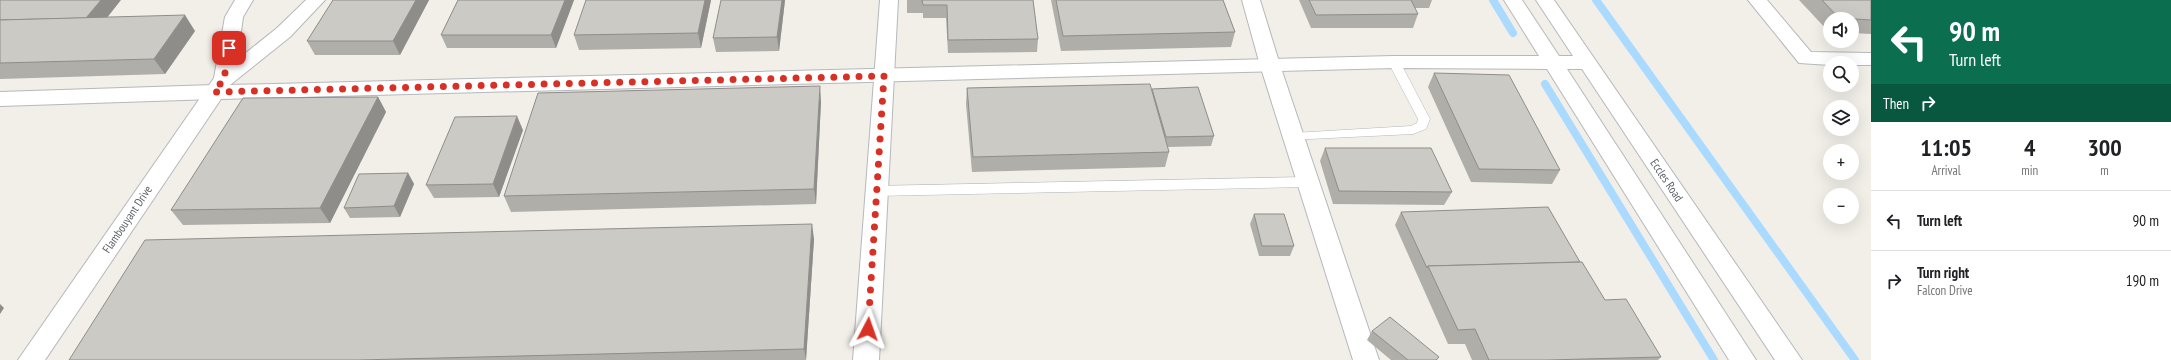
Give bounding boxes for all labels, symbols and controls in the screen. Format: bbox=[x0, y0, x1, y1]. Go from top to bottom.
map controls bbox=[1823, 12, 1859, 224]
button: sound bbox=[1823, 12, 1859, 48]
text: 90 m bbox=[1949, 12, 2000, 49]
icon: left bbox=[1883, 16, 1935, 68]
pin bbox=[212, 31, 246, 65]
icon: arrive bbox=[218, 37, 240, 59]
text: Turn left bbox=[1949, 48, 2001, 71]
button: search bbox=[1823, 56, 1859, 92]
icon: right bbox=[1917, 92, 1939, 114]
text: Then bbox=[1883, 94, 1909, 113]
button: layers bbox=[1823, 100, 1859, 136]
text: 11:05 bbox=[1920, 132, 1972, 163]
text: 4 bbox=[2024, 132, 2035, 163]
text: 300 bbox=[2087, 132, 2122, 163]
button: + bbox=[1823, 144, 1859, 180]
street label: Eccles Road bbox=[1647, 156, 1687, 204]
text: Arrival bbox=[1931, 162, 1961, 179]
text: min bbox=[2021, 162, 2038, 179]
text: m bbox=[2100, 162, 2109, 179]
street label: Flambouyant Drive bbox=[99, 182, 155, 256]
button: − bbox=[1823, 188, 1859, 224]
icon: left bbox=[1883, 210, 1905, 232]
text: Turn left bbox=[1917, 211, 1962, 230]
text: 90 m bbox=[2133, 211, 2159, 230]
text: Turn right bbox=[1917, 263, 1969, 282]
icon: right bbox=[1883, 270, 1905, 292]
text: 190 m bbox=[2126, 271, 2159, 290]
text: Falcon Drive bbox=[1917, 282, 1973, 299]
position arrow bbox=[847, 308, 889, 350]

